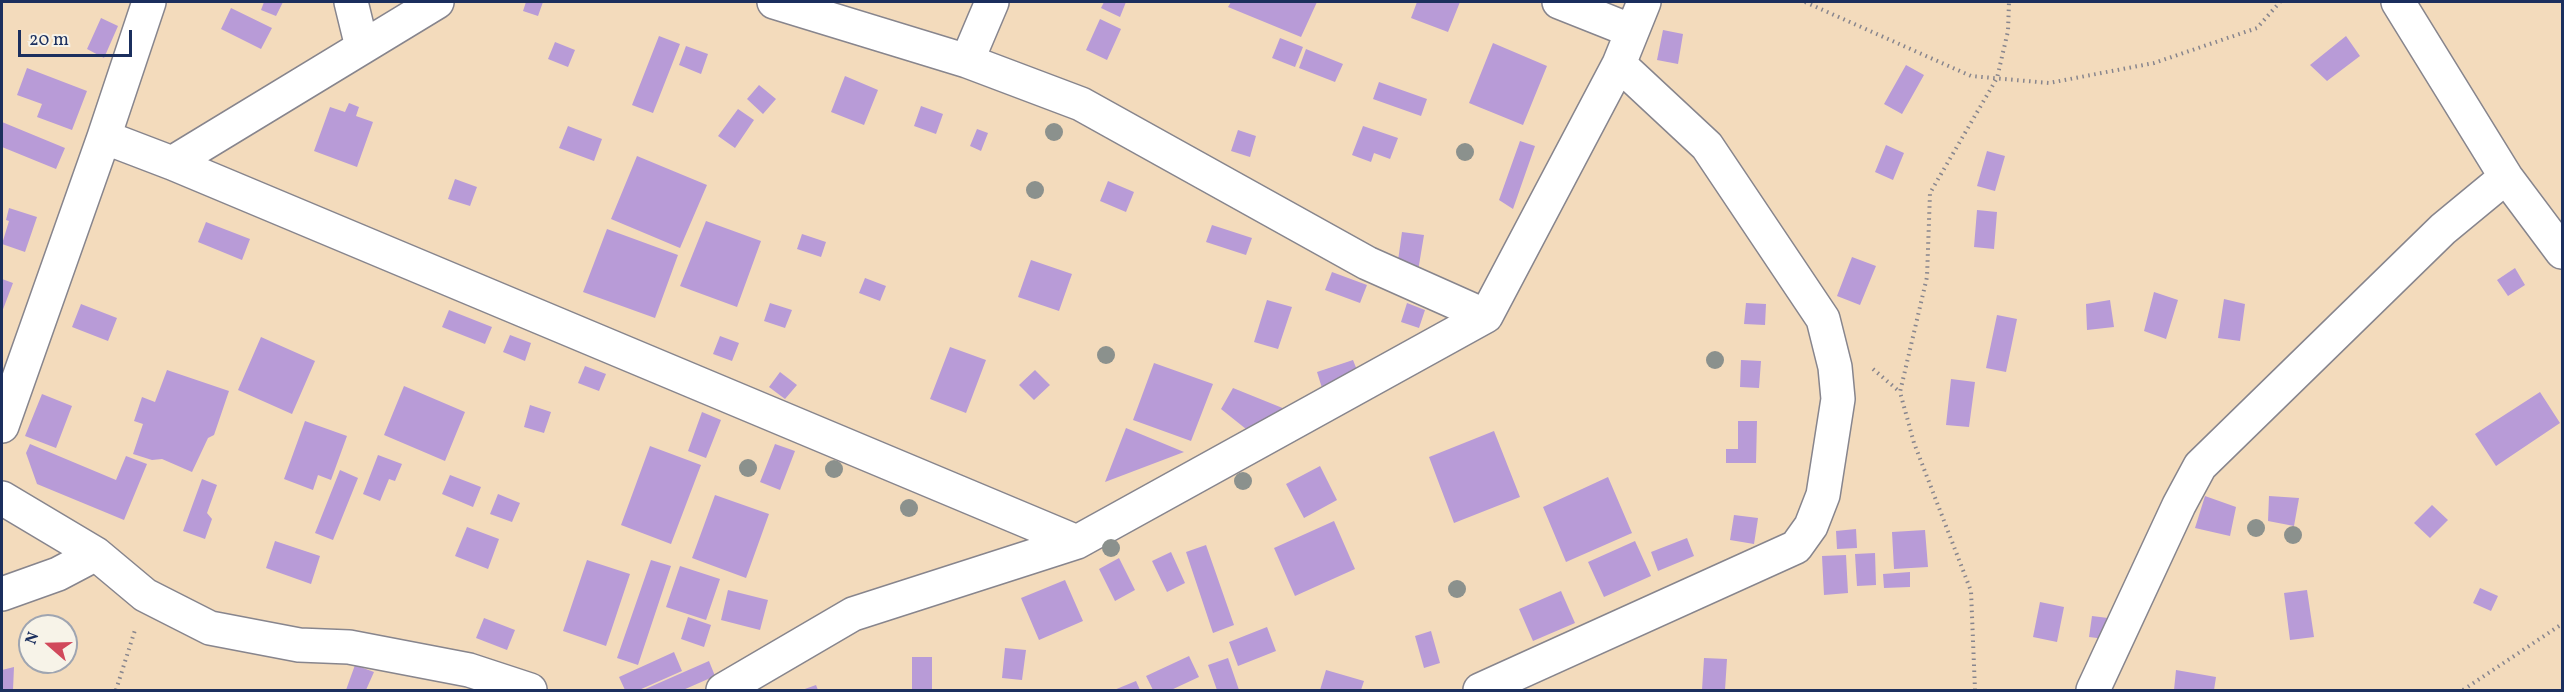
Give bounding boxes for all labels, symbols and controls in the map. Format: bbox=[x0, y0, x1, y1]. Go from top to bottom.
scale bar bbox=[21, 18, 135, 56]
text: 20 m bbox=[29, 28, 69, 53]
north arrow bbox=[18, 614, 78, 674]
text: N bbox=[21, 629, 45, 648]

